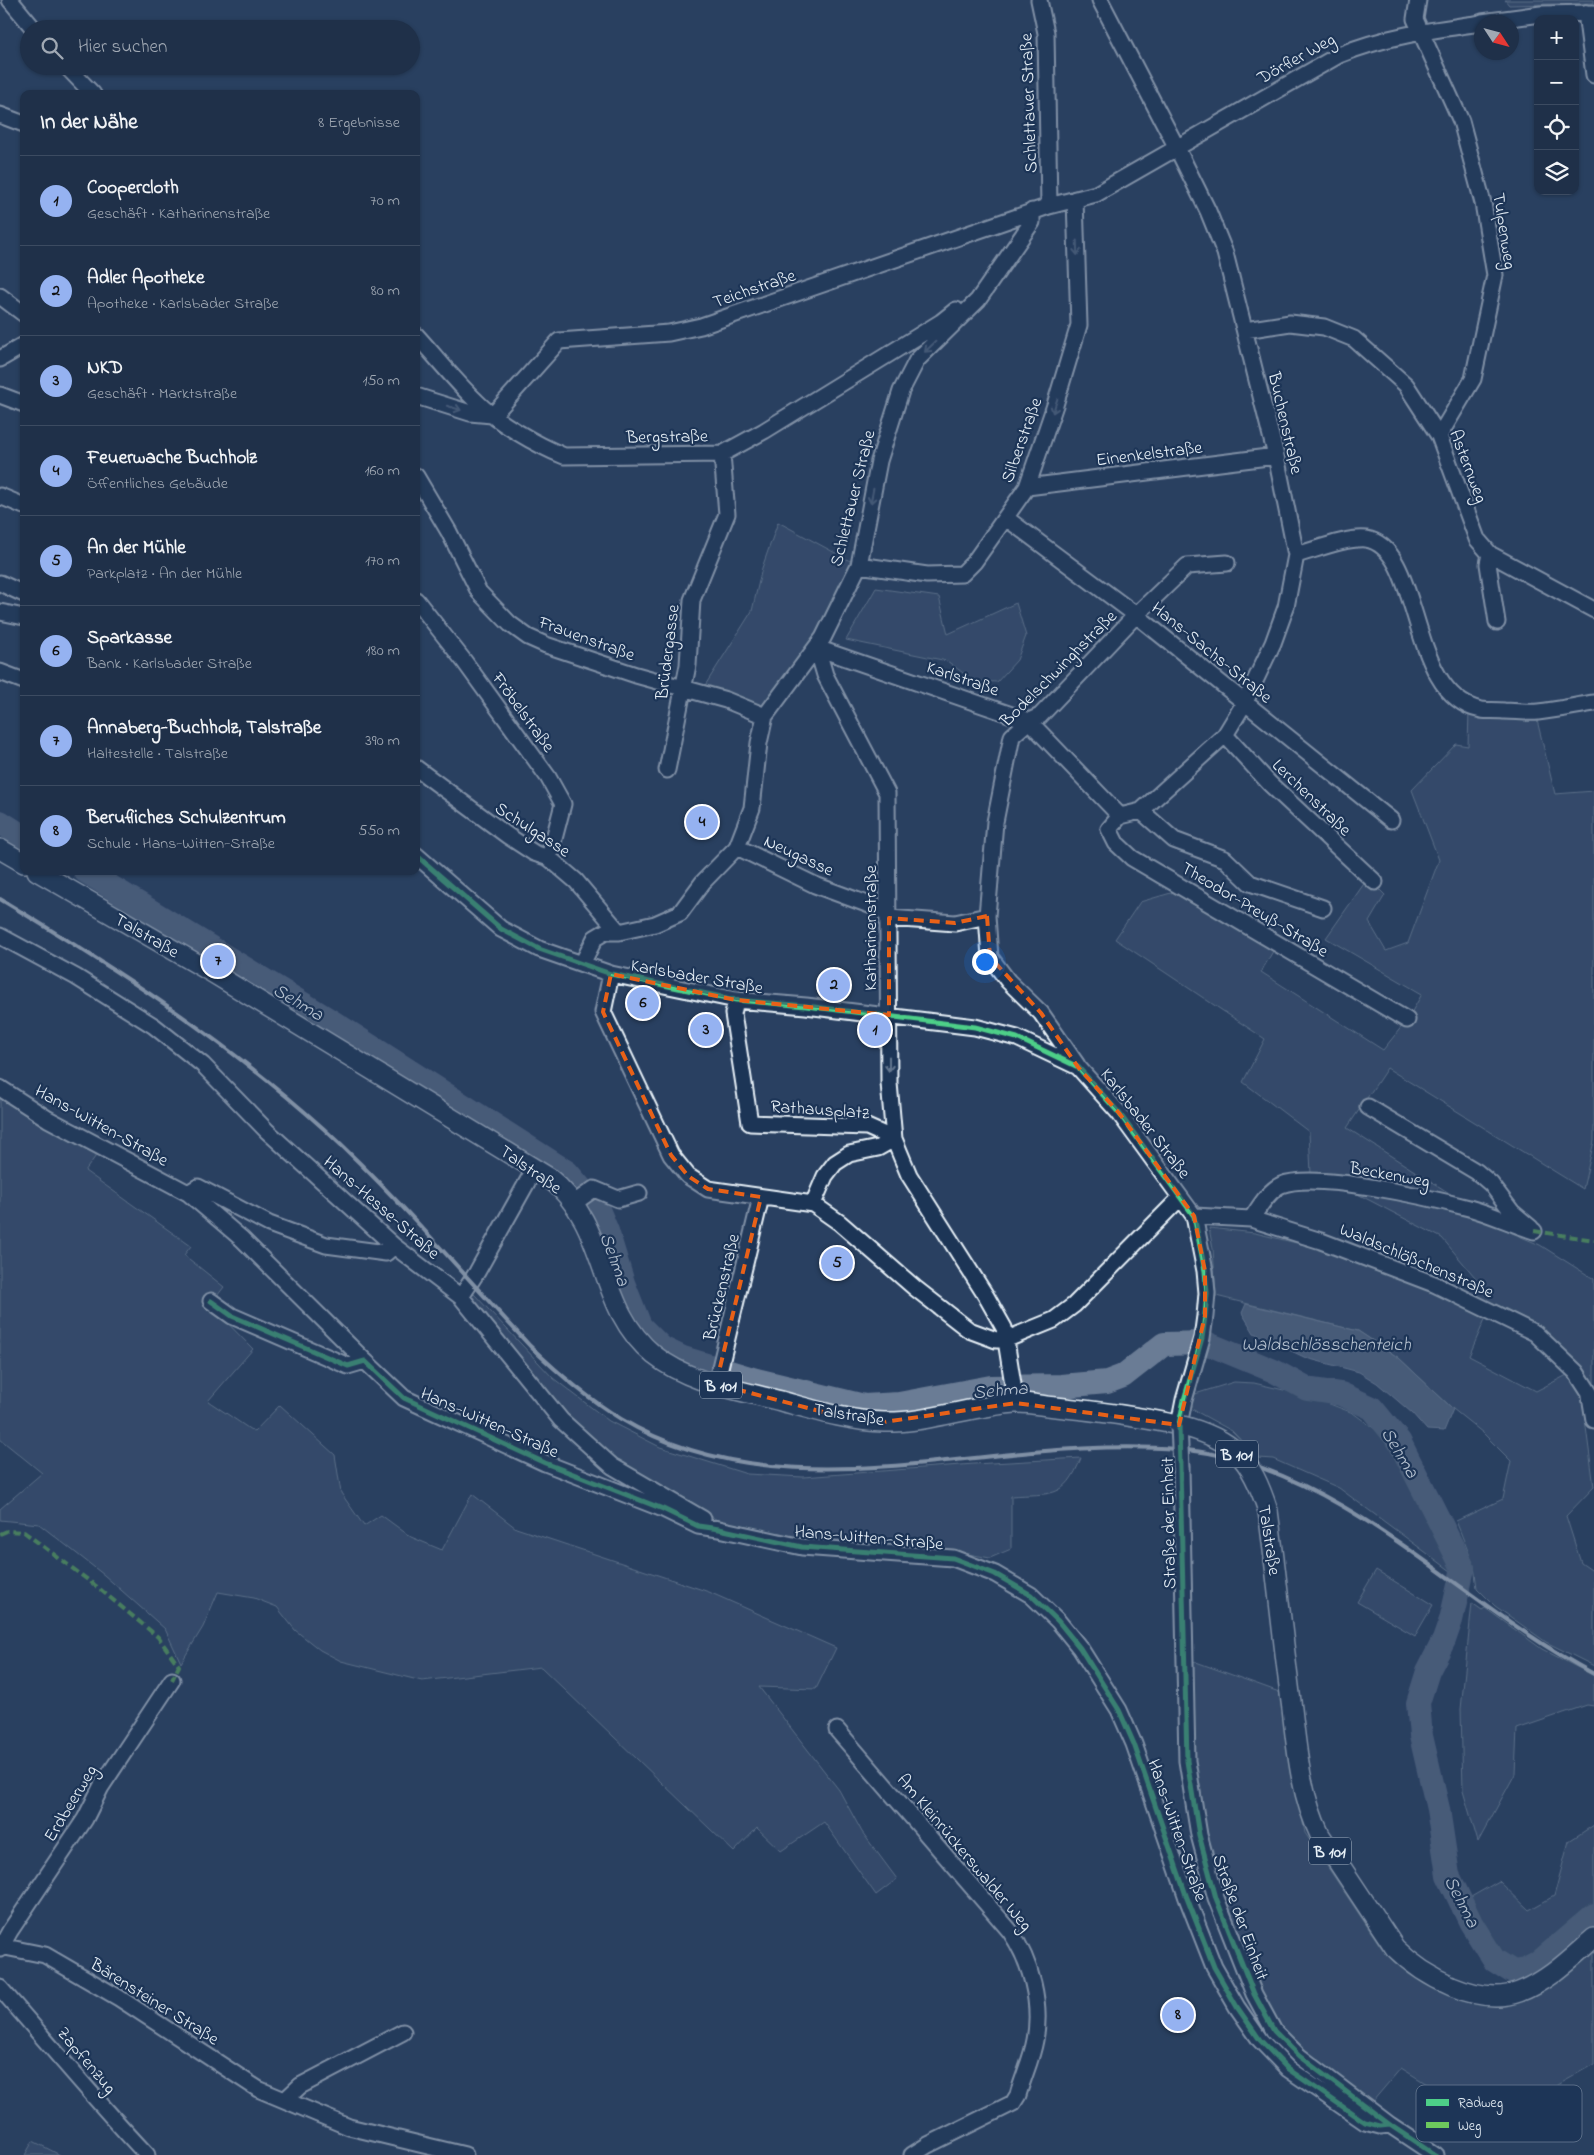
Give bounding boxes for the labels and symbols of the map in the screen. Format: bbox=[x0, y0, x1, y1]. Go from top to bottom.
north arrow bbox=[1474, 15, 1519, 60]
street label: Dörfler Weg bbox=[1252, 28, 1341, 93]
street label: Schlettauer Straße bbox=[1015, 32, 1045, 173]
street label: Tulpenweg bbox=[1483, 191, 1522, 272]
one-way arrow bbox=[1072, 239, 1081, 255]
street label: Teichstraße bbox=[710, 263, 800, 316]
one-way arrow bbox=[924, 341, 936, 353]
street label: Buchenstraße bbox=[1259, 369, 1309, 478]
street label: Silberstraße bbox=[995, 394, 1051, 487]
one-way arrow bbox=[1049, 398, 1059, 414]
one-way arrow bbox=[446, 403, 462, 413]
street label: Bergstraße bbox=[625, 424, 709, 453]
street label: Asternweg bbox=[1440, 426, 1493, 508]
street label: Schlettauer Straße bbox=[824, 427, 884, 569]
street label: Einenkelstraße bbox=[1095, 435, 1205, 474]
one-way arrow bbox=[867, 488, 876, 504]
street label: Hans-Sachs-Straße bbox=[1145, 597, 1278, 711]
street label: Brüdergasse bbox=[650, 602, 689, 703]
street label: Bodelschwinghstraße bbox=[994, 604, 1125, 735]
street label: Frauenstraße bbox=[534, 610, 639, 670]
street label: Karlstraße bbox=[923, 655, 1003, 705]
street label: Fröbelstraße bbox=[484, 667, 561, 759]
street label: Lerchenstraße bbox=[1265, 754, 1357, 844]
street label: Schulgasse bbox=[488, 796, 576, 866]
pin: 4 bbox=[686, 803, 718, 841]
street label: Neugasse bbox=[758, 829, 838, 886]
street label: Theodor-Preuß-Straße bbox=[1175, 856, 1333, 966]
street label: Katharinenstraße bbox=[859, 864, 885, 991]
street label: Talstraße bbox=[109, 908, 184, 966]
pin: 7 bbox=[202, 942, 234, 980]
your location bbox=[972, 949, 998, 975]
street label: Karlsbader Straße bbox=[628, 954, 766, 1003]
pin: 2 bbox=[818, 966, 850, 1004]
water label: Sehma bbox=[267, 977, 329, 1029]
pin: 6 bbox=[627, 984, 659, 1022]
pin: 3 bbox=[690, 1011, 722, 1049]
pin: 1 bbox=[859, 1011, 891, 1049]
one-way arrow bbox=[884, 1056, 894, 1072]
street label: Karlsbader Straße bbox=[1093, 1063, 1197, 1186]
street label: Hans-Witten-Straße bbox=[29, 1079, 173, 1175]
street label: Rathausplatz bbox=[770, 1095, 871, 1127]
street label: Talstraße bbox=[493, 1140, 567, 1202]
street label: Hans-Hesse-Straße bbox=[317, 1150, 445, 1267]
street label: Beckenweg bbox=[1346, 1156, 1432, 1197]
street label: Waldschlößchenstraße bbox=[1335, 1218, 1498, 1306]
water label: Sehma bbox=[592, 1230, 636, 1291]
street label: Brückenstraße bbox=[698, 1231, 748, 1344]
pin: 5 bbox=[821, 1244, 853, 1282]
water label: Waldschlösschenteich bbox=[1241, 1332, 1412, 1359]
road number: B 101 bbox=[700, 1372, 742, 1398]
water label: Sehma bbox=[972, 1376, 1029, 1407]
street label: Hans-Witten-Straße bbox=[416, 1382, 563, 1466]
street label: Talstraße bbox=[812, 1398, 887, 1435]
water label: Sehma bbox=[1373, 1423, 1425, 1484]
road number: B 101 bbox=[1216, 1440, 1258, 1468]
street label: Straße der Einheit bbox=[1156, 1457, 1184, 1589]
street label: Talstraße bbox=[1250, 1503, 1287, 1578]
street label: Hans-Witten-Straße bbox=[793, 1520, 945, 1559]
street label: Hans-Witten-Straße bbox=[1140, 1756, 1213, 1906]
street label: Erdbeerweg bbox=[38, 1761, 106, 1848]
street label: Am Kleinrückerswalder Weg bbox=[889, 1769, 1037, 1938]
road number: B 101 bbox=[1309, 1838, 1351, 1864]
street label: Straße der Einheit bbox=[1204, 1851, 1274, 1984]
water label: Sehma bbox=[1436, 1872, 1486, 1933]
street label: Bärensteiner Straße bbox=[84, 1952, 224, 2053]
pin: 8 bbox=[1162, 1996, 1194, 2034]
street label: Zapfenzug bbox=[49, 2022, 121, 2101]
legend bbox=[1416, 2085, 1582, 2142]
text: Radweg bbox=[1458, 2093, 1503, 2115]
text: Weg bbox=[1458, 2116, 1481, 2138]

